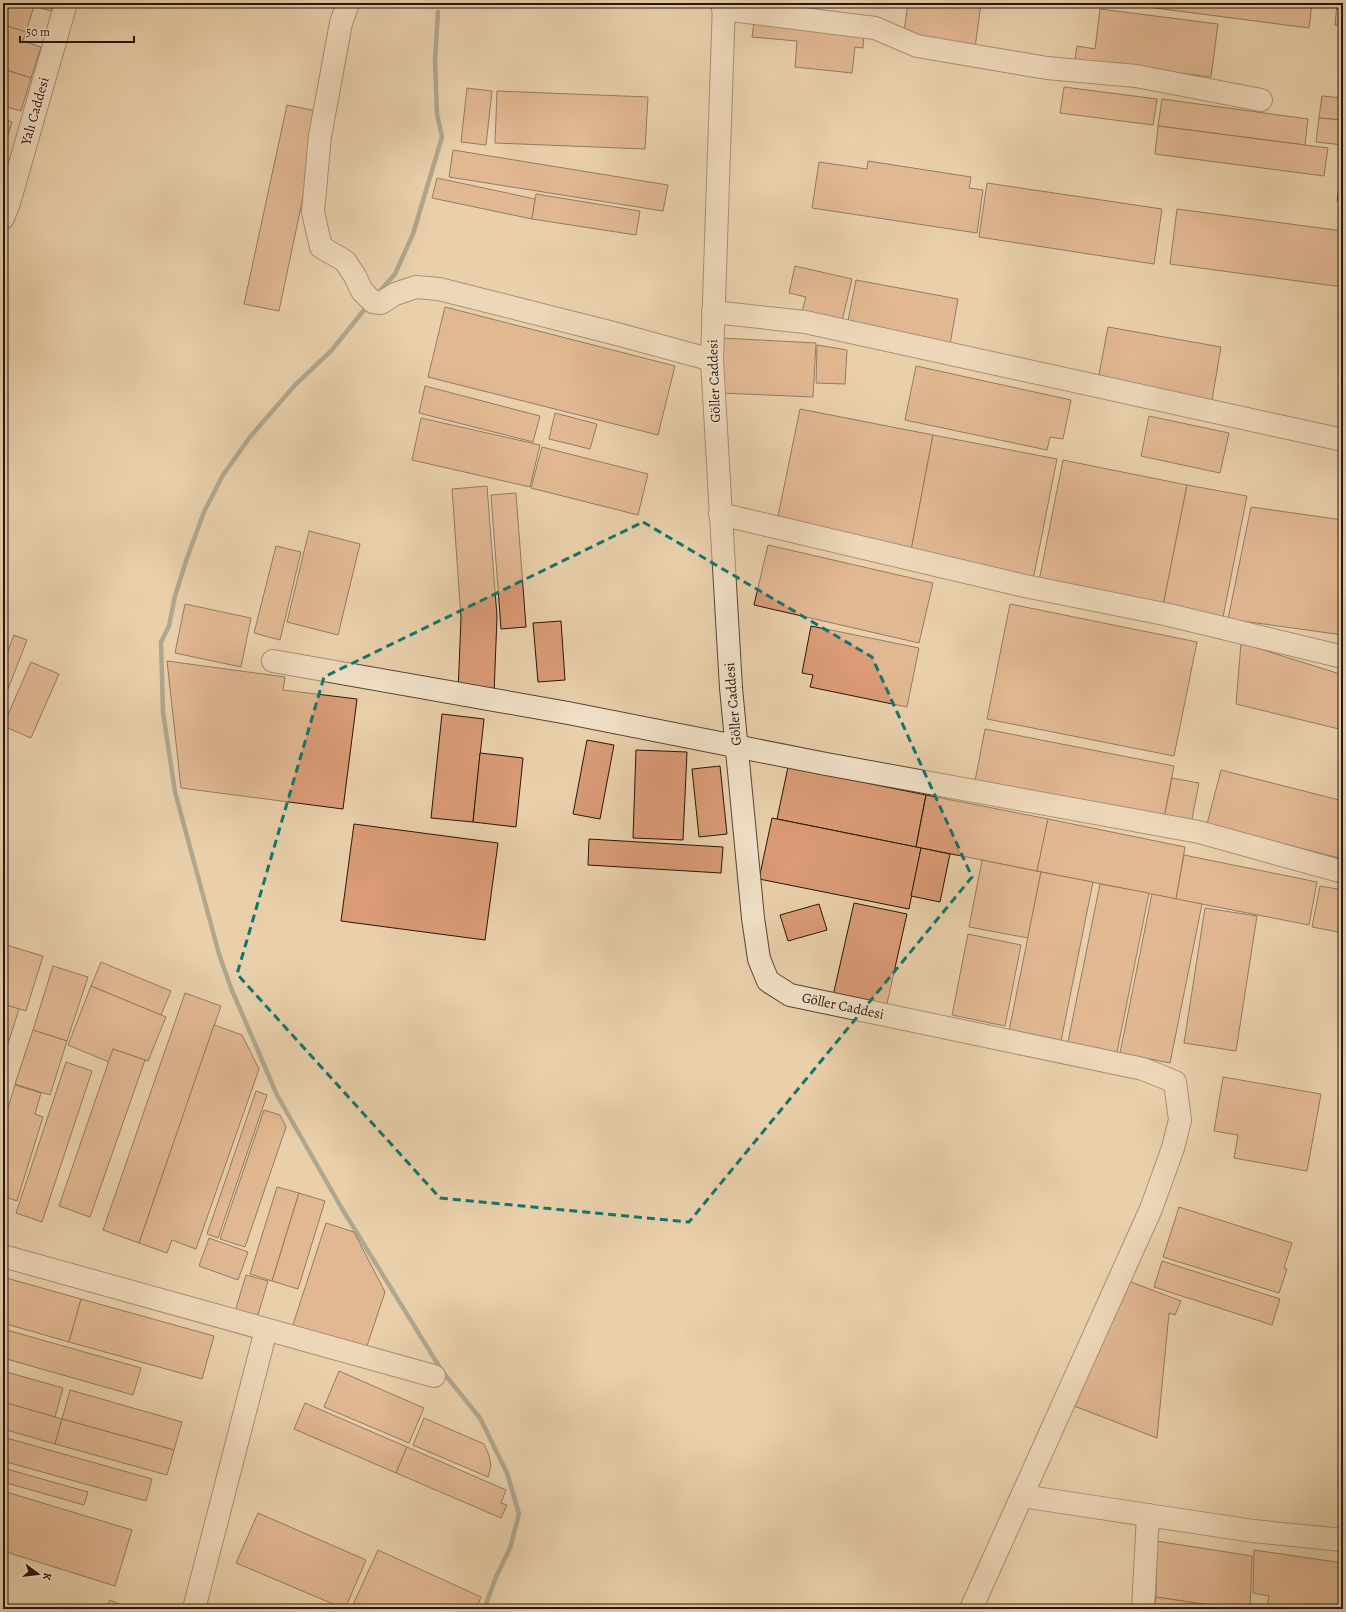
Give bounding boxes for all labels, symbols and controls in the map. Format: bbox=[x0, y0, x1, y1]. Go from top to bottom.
scale bar bbox=[20, 18, 134, 44]
text: 50 m bbox=[26, 24, 50, 40]
street label: Yalı Caddesi bbox=[16, 75, 54, 148]
street label: Göller Caddesi bbox=[703, 339, 725, 423]
street label: Göller Caddesi bbox=[720, 662, 746, 746]
street label: Göller Caddesi bbox=[800, 988, 886, 1024]
north arrow bbox=[18, 1554, 58, 1594]
text: K bbox=[39, 1571, 55, 1583]

